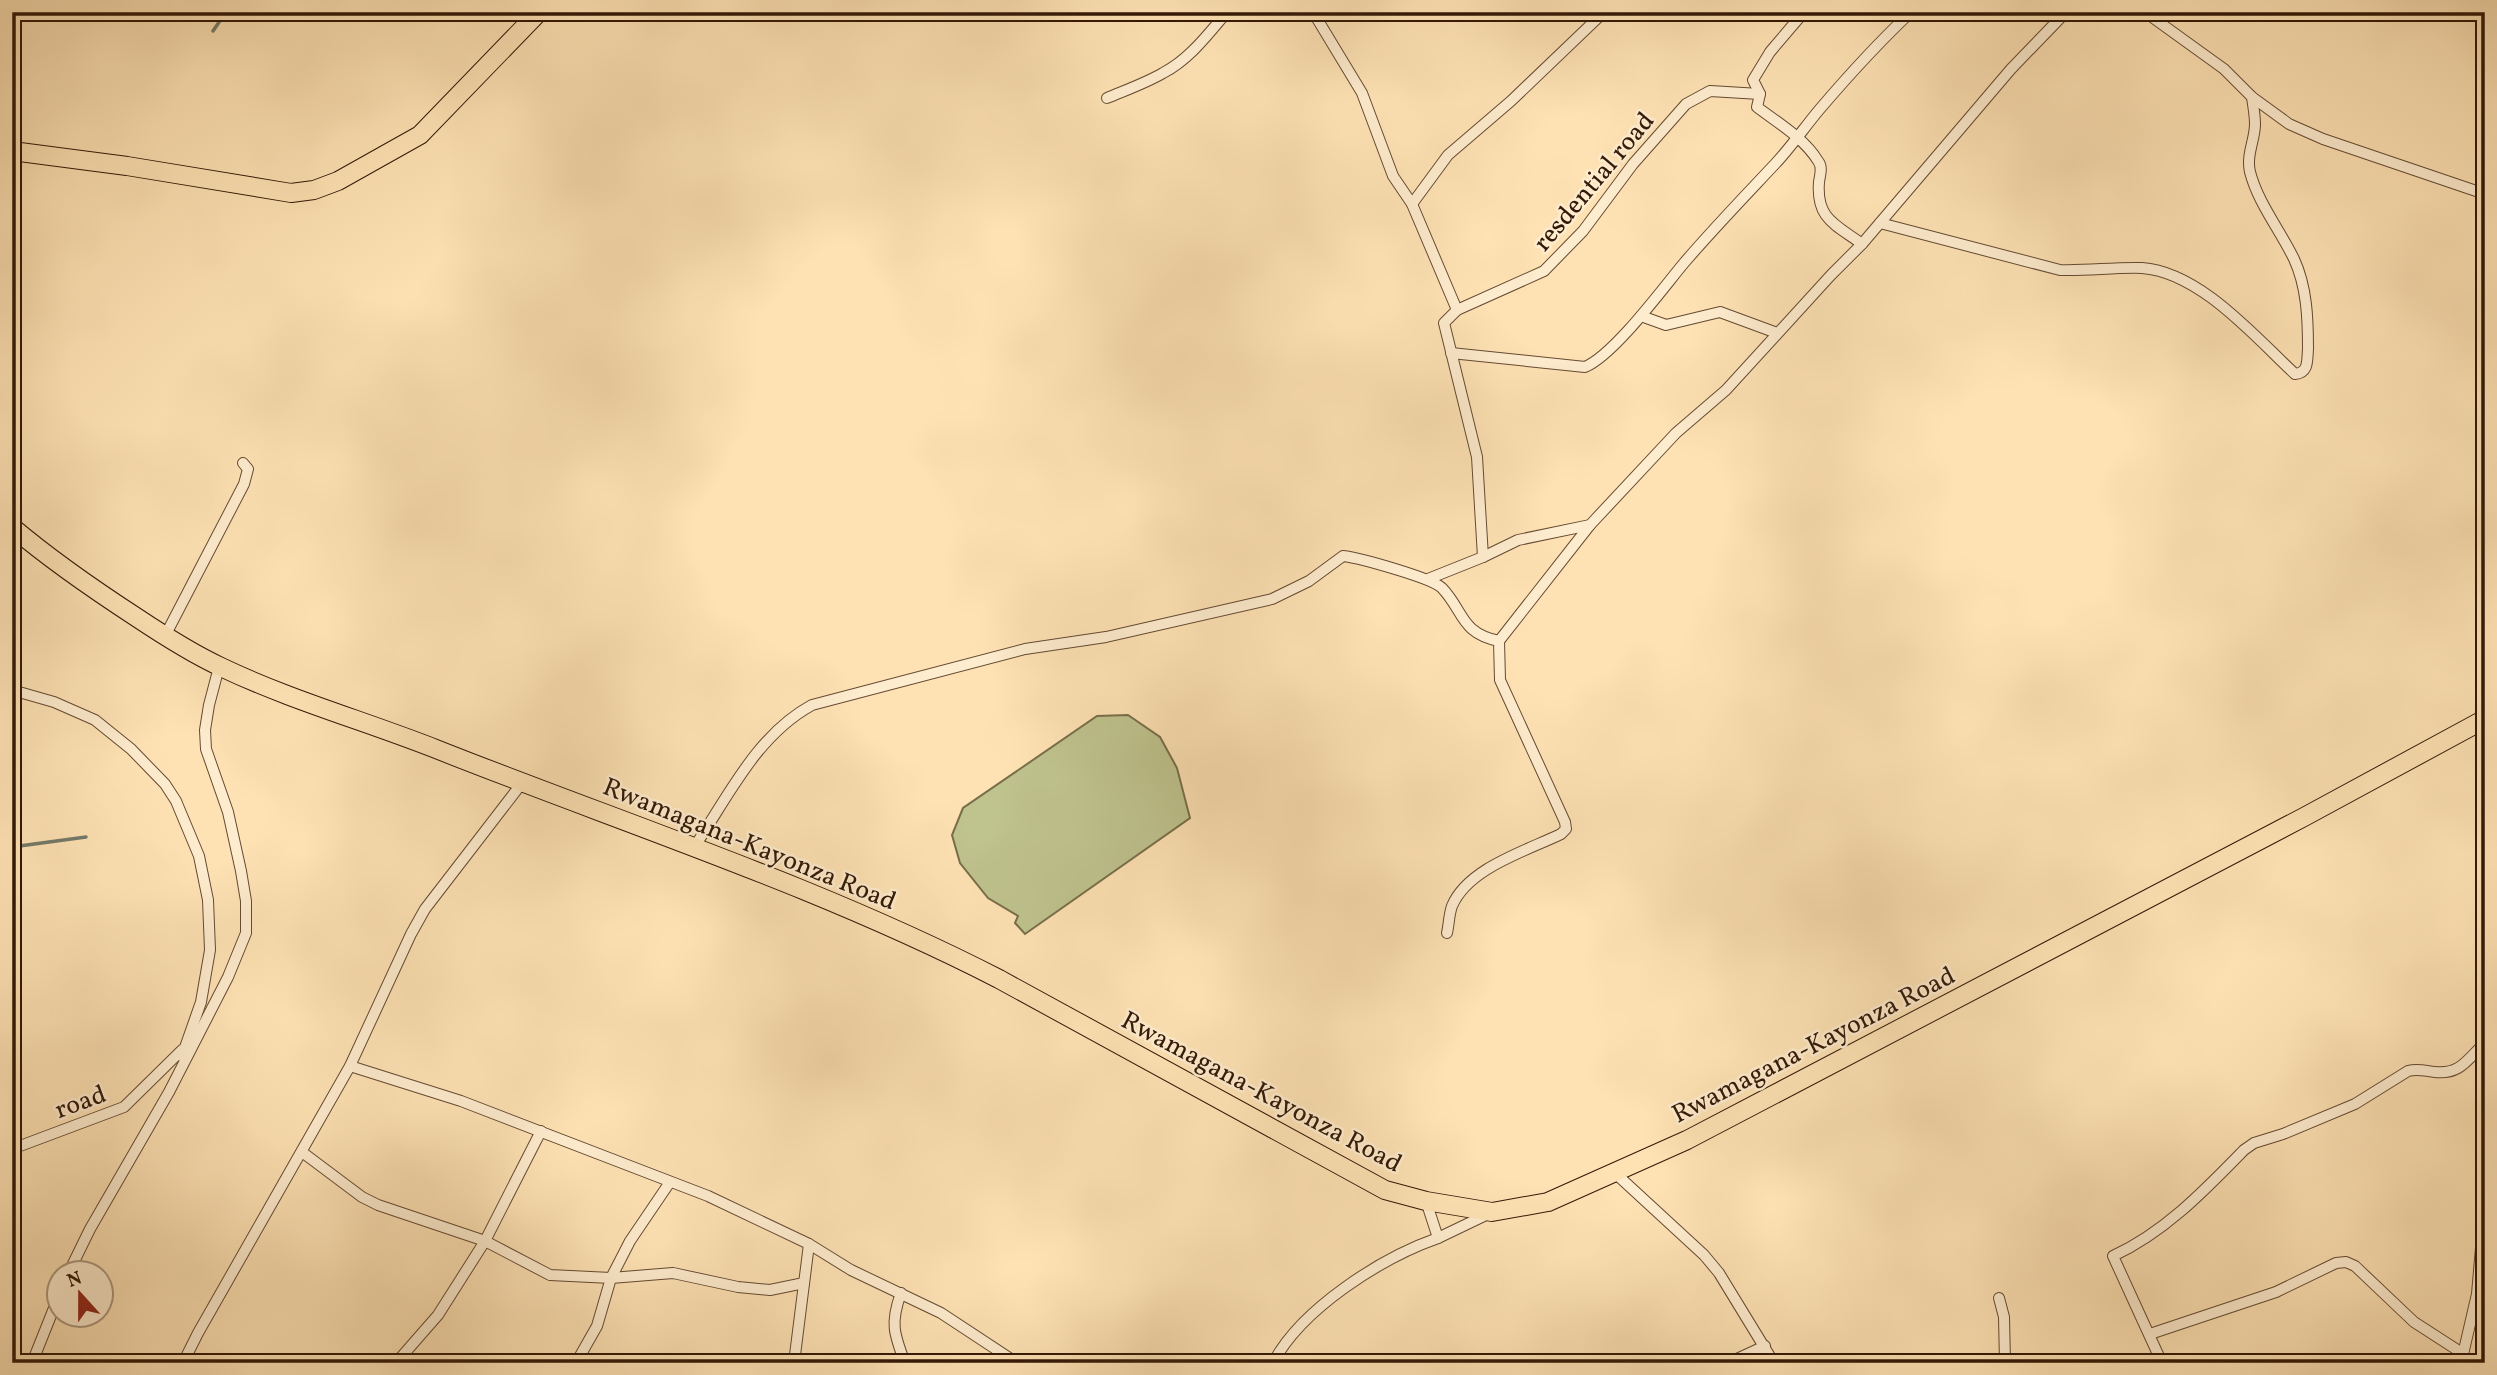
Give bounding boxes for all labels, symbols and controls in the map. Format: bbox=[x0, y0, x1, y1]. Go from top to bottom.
street label: resdential road bbox=[1525, 105, 1664, 260]
street label: Rwamagana-Kayonza Road bbox=[597, 769, 901, 920]
street label: Rwamagana-Kayonza Road bbox=[1666, 959, 1962, 1133]
street label: Rwamagana-Kayonza Road bbox=[1114, 1003, 1408, 1182]
street label: road bbox=[50, 1077, 111, 1129]
north arrow bbox=[46, 1260, 116, 1330]
text: N bbox=[64, 1265, 86, 1295]

